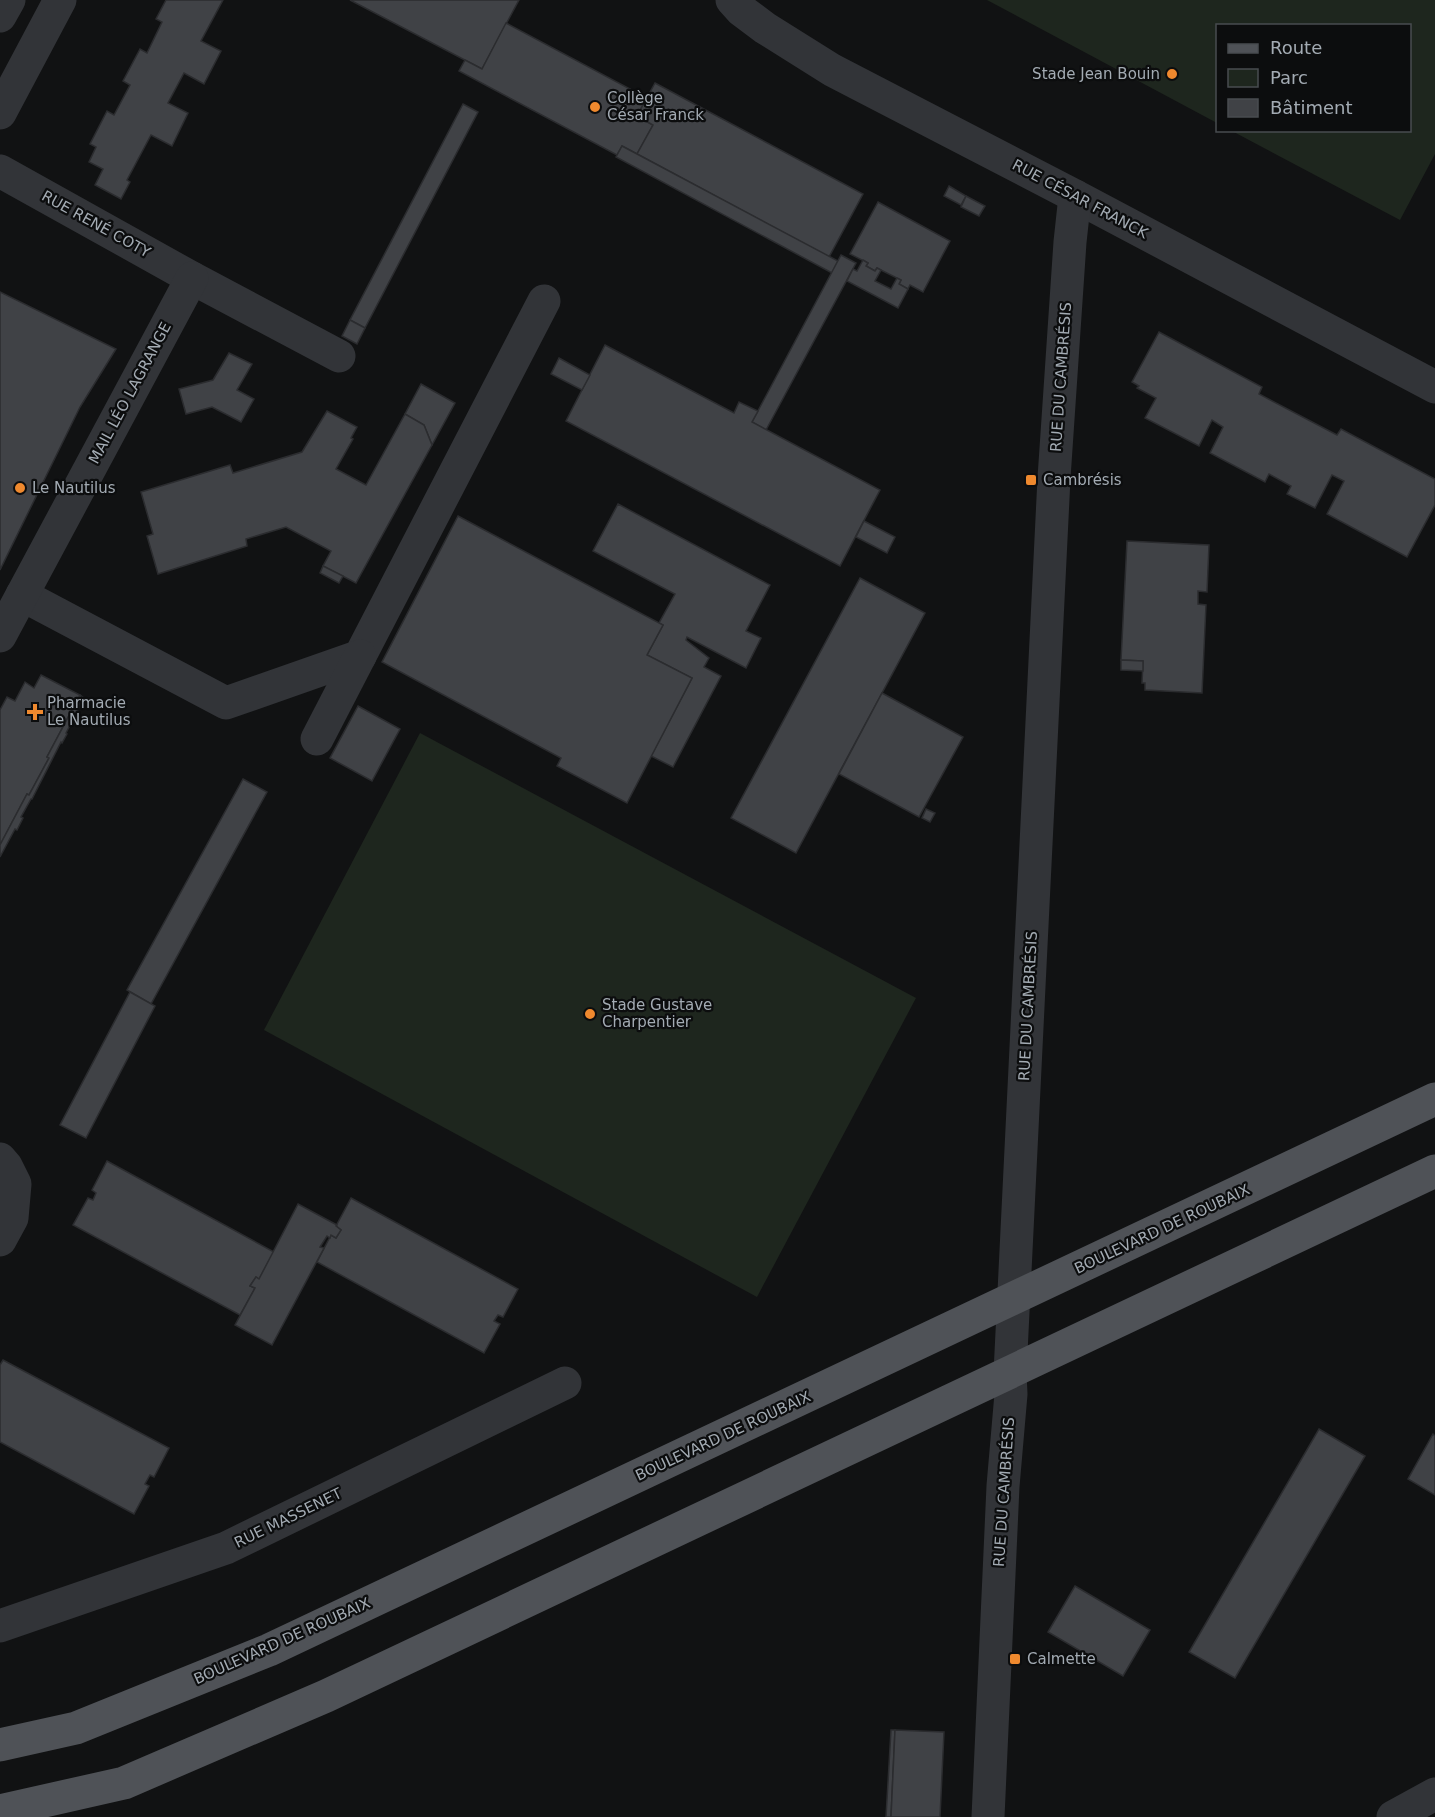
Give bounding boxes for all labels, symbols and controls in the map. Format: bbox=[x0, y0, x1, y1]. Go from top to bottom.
legend bbox=[1216, 24, 1411, 132]
text: Route bbox=[1270, 37, 1322, 58]
place label: Stade Jean Bouin bbox=[1032, 65, 1160, 83]
marker: Stade Jean Bouin bbox=[1165, 67, 1179, 81]
text: Parc bbox=[1270, 67, 1308, 88]
place label: Collège César Franck bbox=[607, 89, 704, 124]
text: Bâtiment bbox=[1270, 97, 1353, 118]
marker: Collège César Franck bbox=[588, 100, 602, 114]
street label: RUE CÉSAR FRANCK bbox=[1009, 155, 1152, 243]
street label: RUE RENÉ COTY bbox=[38, 186, 155, 262]
street label: RUE DU CAMBRÉSIS bbox=[1046, 301, 1075, 453]
street label: MAIL LÉO LAGRANGE bbox=[84, 319, 175, 467]
place label: Cambrésis bbox=[1043, 471, 1122, 489]
marker: Cambrésis bbox=[1024, 473, 1038, 487]
place label: Le Nautilus bbox=[32, 479, 116, 497]
marker: Le Nautilus bbox=[13, 481, 27, 495]
place label: Pharmacie Le Nautilus bbox=[47, 694, 131, 729]
marker: Pharmacie Le Nautilus bbox=[28, 705, 42, 719]
street label: RUE DU CAMBRÉSIS bbox=[1014, 930, 1041, 1082]
place label: Stade Gustave Charpentier bbox=[602, 996, 712, 1031]
marker: Stade Gustave Charpentier bbox=[583, 1007, 597, 1021]
street label: BOULEVARD DE ROUBAIX bbox=[1072, 1180, 1252, 1278]
street label: BOULEVARD DE ROUBAIX bbox=[633, 1387, 813, 1485]
street label: RUE DU CAMBRÉSIS bbox=[989, 1416, 1018, 1568]
street label: RUE MASSENET bbox=[231, 1484, 345, 1552]
street label: BOULEVARD DE ROUBAIX bbox=[191, 1594, 373, 1688]
place label: Calmette bbox=[1027, 1650, 1096, 1668]
marker: Calmette bbox=[1008, 1652, 1022, 1666]

